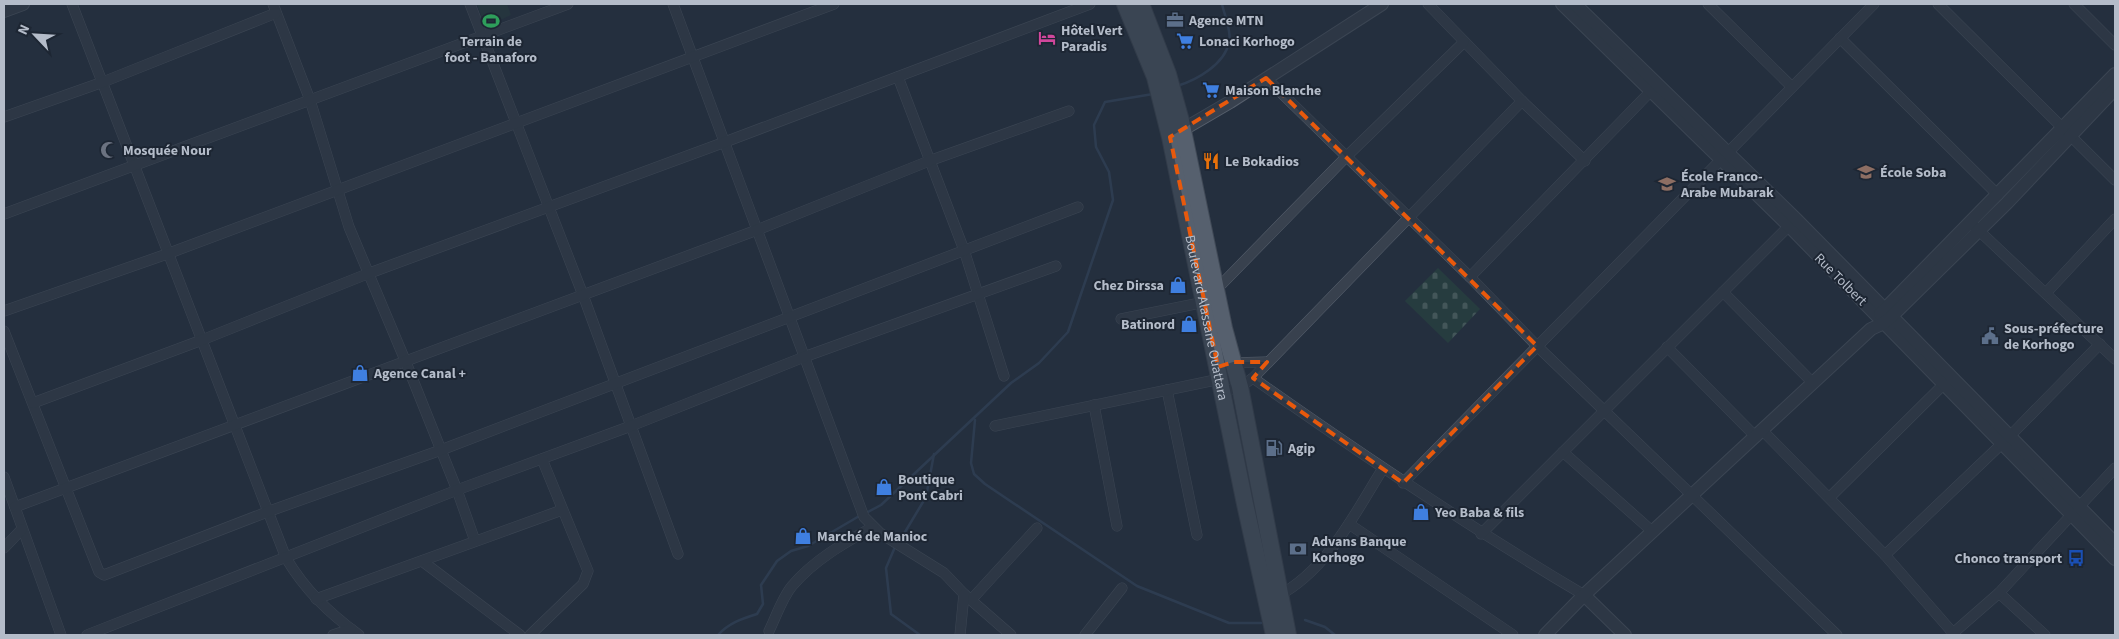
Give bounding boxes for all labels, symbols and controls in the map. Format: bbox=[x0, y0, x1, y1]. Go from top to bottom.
north arrow bbox=[10, 10, 60, 60]
office icon: Agence MTN bbox=[1165, 10, 1185, 30]
sports icon: Terrain de foot - Banaforo bbox=[481, 11, 501, 31]
place label: Agence MTN bbox=[1188, 11, 1263, 31]
text: N bbox=[13, 21, 35, 38]
place label: Hôtel Vert Paradis bbox=[1061, 21, 1123, 57]
hotel icon: Hôtel Vert Paradis bbox=[1037, 28, 1057, 48]
supermarket icon: Lonaci Korhogo bbox=[1175, 31, 1195, 51]
place label: Terrain de foot - Banaforo bbox=[445, 32, 537, 68]
place label: Lonaci Korhogo bbox=[1199, 32, 1295, 52]
supermarket icon: Maison Blanche bbox=[1201, 80, 1221, 100]
place label: Maison Blanche bbox=[1225, 81, 1321, 101]
mosque icon: Mosquée Nour bbox=[99, 140, 119, 160]
place label: Mosquée Nour bbox=[123, 141, 212, 161]
restaurant icon: Le Bokadios bbox=[1201, 151, 1221, 171]
place label: Le Bokadios bbox=[1225, 152, 1299, 172]
school or university icon: École Soba bbox=[1856, 162, 1876, 182]
place label: École Soba bbox=[1880, 163, 1946, 183]
place label: École Franco- Arabe Mubarak bbox=[1680, 167, 1774, 203]
school or university icon: École Franco- Arabe Mubarak bbox=[1657, 174, 1677, 194]
street label: Boulevard Alassane Ouattara bbox=[1179, 233, 1233, 402]
street label: Rue Tolbert bbox=[1809, 249, 1871, 311]
shop icon: Chez Dirssa bbox=[1168, 275, 1188, 295]
place label: Chez Dirssa bbox=[1093, 276, 1164, 296]
shop icon: Batinord bbox=[1179, 314, 1199, 334]
place label: Batinord bbox=[1121, 315, 1175, 335]
place label: Sous-préfecture de Korhogo bbox=[2004, 319, 2103, 355]
public building icon: Sous-préfecture de Korhogo bbox=[1980, 326, 2000, 346]
shop icon: Agence Canal + bbox=[350, 363, 370, 383]
place label: Agence Canal + bbox=[373, 364, 466, 384]
fuel station icon: Agip bbox=[1264, 438, 1284, 458]
place label: Agip bbox=[1287, 439, 1315, 459]
place label: Boutique Pont Cabri bbox=[898, 470, 963, 506]
shop icon: Boutique Pont Cabri bbox=[874, 477, 894, 497]
shop icon: Yeo Baba & fils bbox=[1411, 502, 1431, 522]
place label: Yeo Baba & fils bbox=[1434, 503, 1524, 523]
shop icon: Marché de Manioc bbox=[793, 526, 813, 546]
place label: Marché de Manioc bbox=[817, 527, 928, 547]
place label: Advans Banque Korhogo bbox=[1311, 532, 1407, 568]
bank icon: Advans Banque Korhogo bbox=[1288, 539, 1308, 559]
bus stop icon: Chonco transport bbox=[2066, 548, 2086, 568]
place label: Chonco transport bbox=[1954, 549, 2063, 569]

